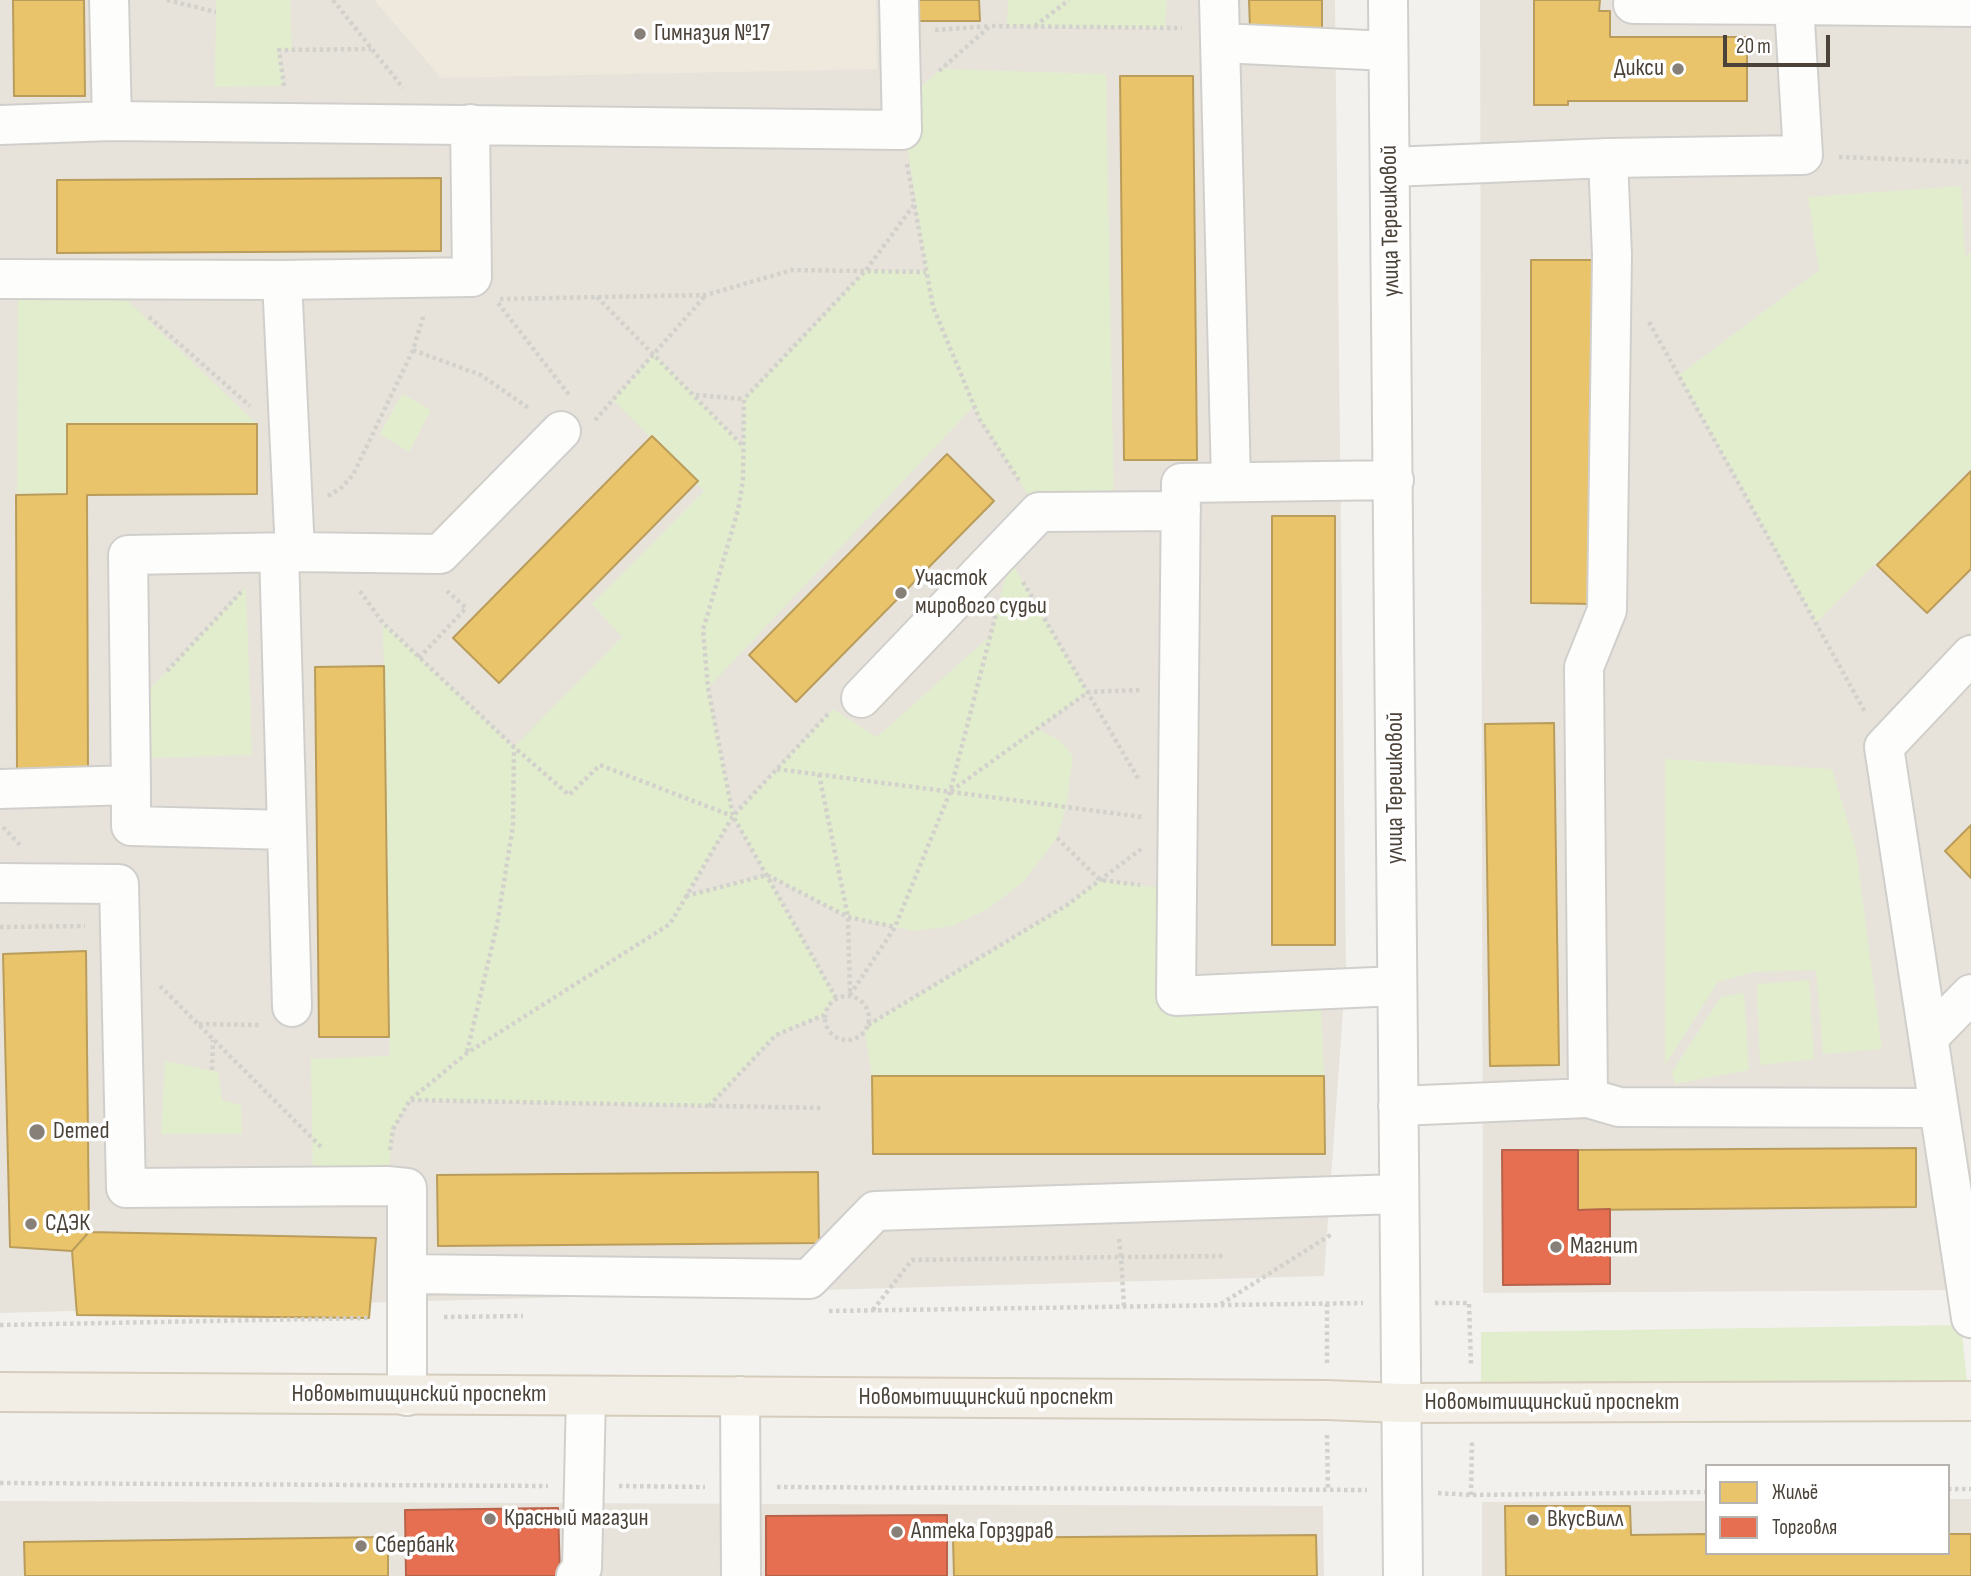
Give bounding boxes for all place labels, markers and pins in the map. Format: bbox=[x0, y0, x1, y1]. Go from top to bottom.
place label: Гимназия №17 bbox=[654, 20, 770, 48]
marker: Гимназия №17 bbox=[632, 26, 648, 42]
place label: Дикси bbox=[1614, 55, 1664, 83]
marker: Дикси bbox=[1670, 61, 1686, 77]
place label: Участок мирового судьи bbox=[915, 565, 1047, 621]
marker: Участок мирового судьи bbox=[893, 585, 909, 601]
place label: Demed bbox=[53, 1118, 110, 1146]
marker: Demed bbox=[27, 1122, 47, 1142]
place label: СДЭК bbox=[45, 1210, 90, 1238]
marker: СДЭК bbox=[23, 1216, 39, 1232]
place label: Магнит bbox=[1570, 1233, 1638, 1261]
marker: Магнит bbox=[1548, 1239, 1564, 1255]
place label: Красный магазин bbox=[504, 1505, 649, 1533]
place label: ВкусВилл bbox=[1547, 1506, 1623, 1534]
marker: Красный магазин bbox=[482, 1511, 498, 1527]
marker: ВкусВилл bbox=[1525, 1512, 1541, 1528]
place label: Аптека Горздрав bbox=[911, 1518, 1054, 1546]
marker: Аптека Горздрав bbox=[889, 1524, 905, 1540]
place label: Сбербанк bbox=[375, 1532, 454, 1560]
marker: Сбербанк bbox=[353, 1538, 369, 1554]

